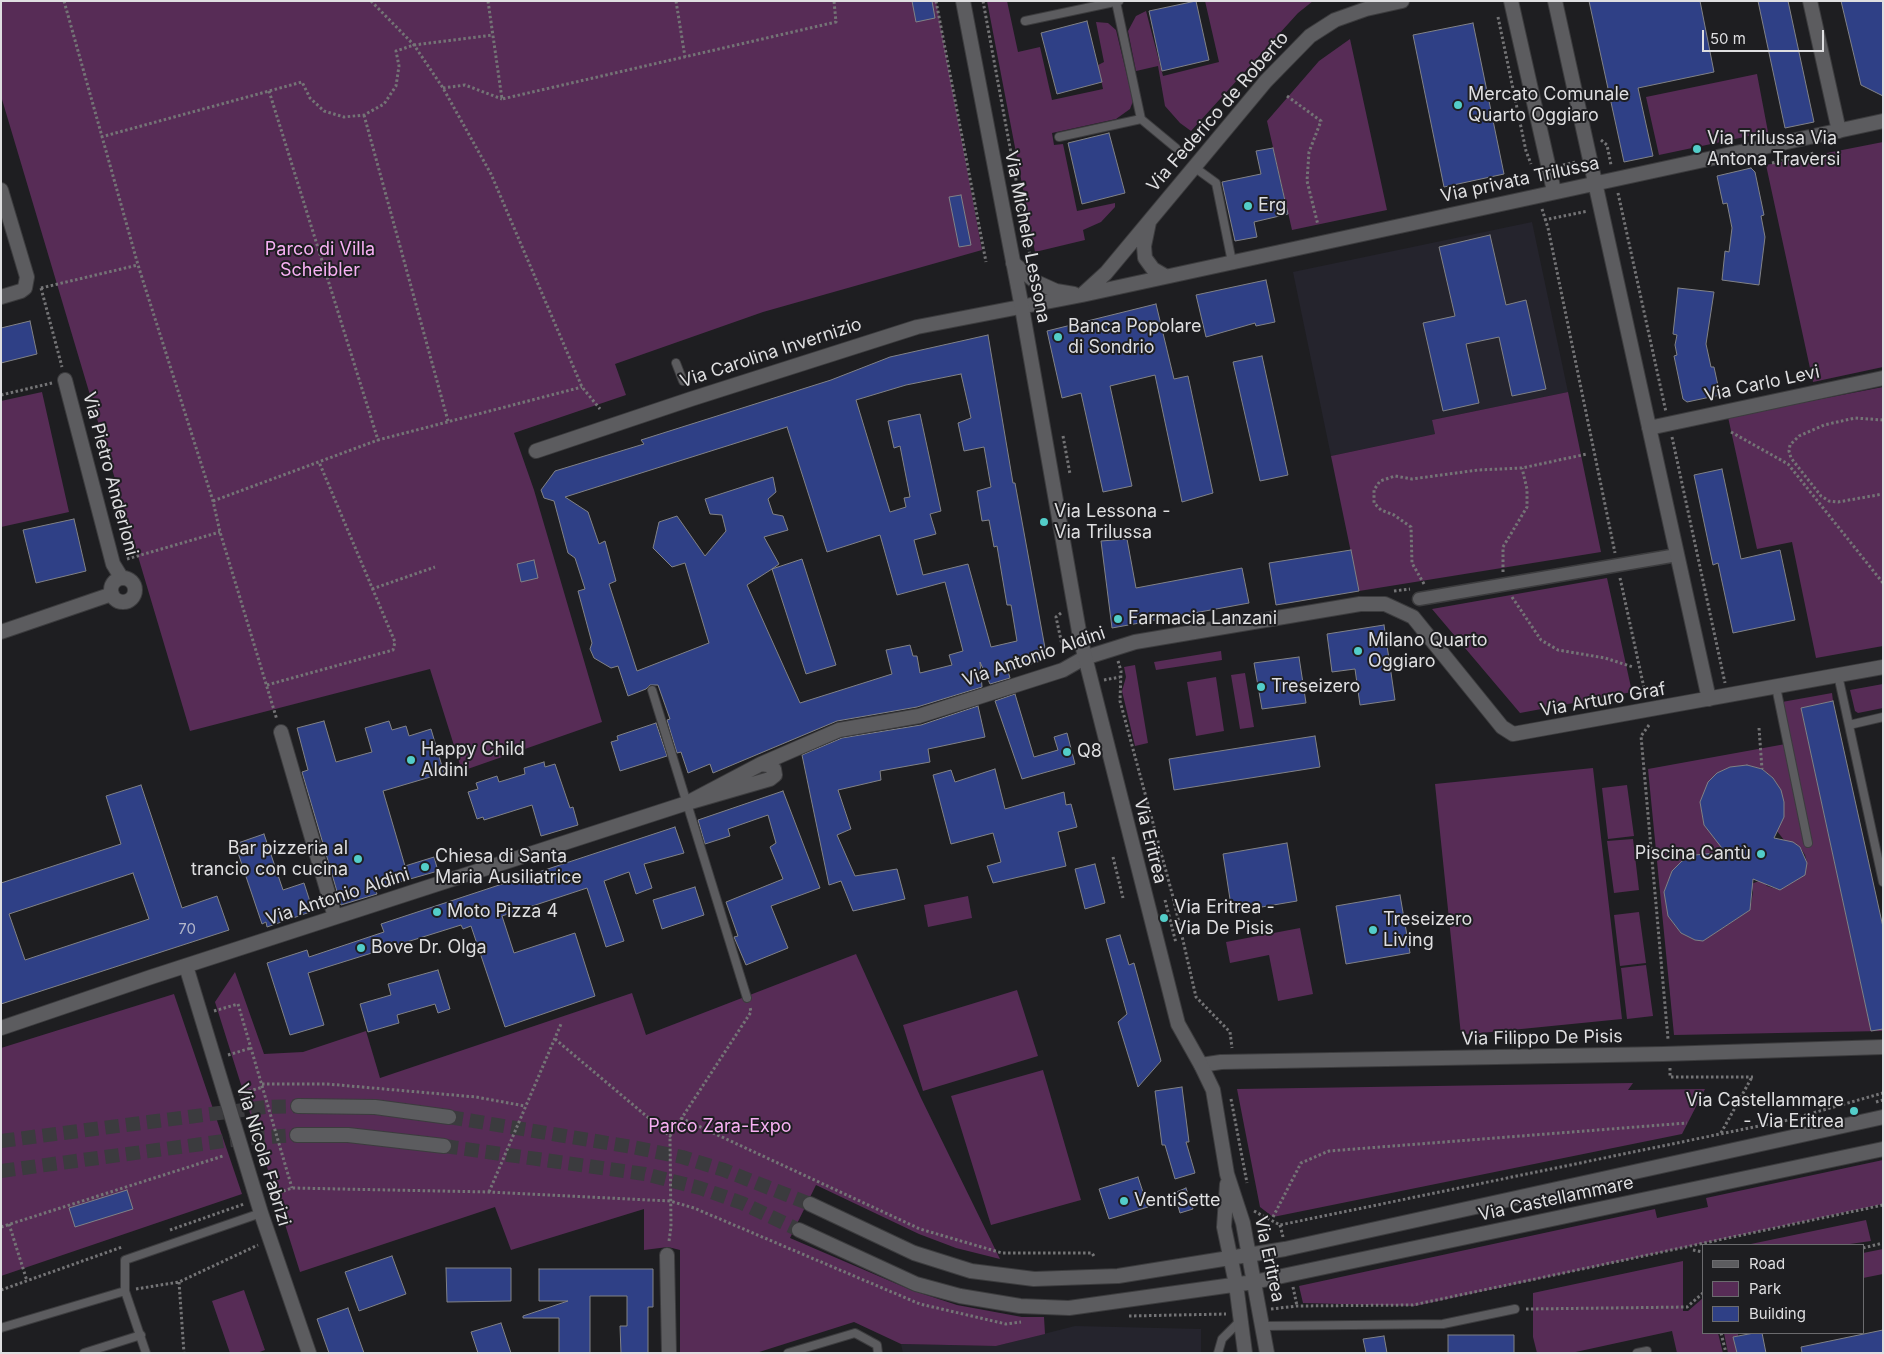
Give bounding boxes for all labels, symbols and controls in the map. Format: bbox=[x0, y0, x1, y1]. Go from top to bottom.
scale bar bbox=[1704, 20, 1826, 52]
street label: Via Federico de Roberto bbox=[1143, 27, 1293, 197]
text: 50 m bbox=[1710, 29, 1746, 48]
place label: Mercato Comunale Quarto Oggiaro bbox=[1468, 84, 1629, 126]
marker: Mercato Comunale Quarto Oggiaro bbox=[1452, 99, 1464, 111]
place label: Via Trilussa Via Antona Traversi bbox=[1707, 128, 1840, 170]
marker: Via Trilussa Via Antona Traversi bbox=[1691, 143, 1703, 155]
street label: Via Michele Lessona bbox=[1000, 149, 1054, 325]
street label: Via privata Trilussa bbox=[1439, 153, 1601, 207]
place label: Erg bbox=[1258, 195, 1286, 217]
marker: Erg bbox=[1242, 200, 1254, 212]
park label: Parco di Villa Scheibler bbox=[265, 239, 375, 282]
street label: Via Carolina Invernizio bbox=[677, 313, 865, 393]
place label: Banca Popolare di Sondrio bbox=[1068, 316, 1202, 358]
marker: Banca Popolare di Sondrio bbox=[1052, 331, 1064, 343]
street label: Via Carlo Levi bbox=[1702, 361, 1822, 407]
street label: Via Pietro Anderloni bbox=[78, 390, 142, 558]
place label: Via Lessona - Via Trilussa bbox=[1054, 501, 1170, 544]
marker: Via Lessona - Via Trilussa bbox=[1038, 516, 1050, 528]
place label: Farmacia Lanzani bbox=[1128, 608, 1277, 630]
marker: Farmacia Lanzani bbox=[1112, 613, 1124, 625]
street label: Via Antonio Aldini bbox=[960, 622, 1108, 692]
place label: Milano Quarto Oggiaro bbox=[1368, 630, 1488, 672]
marker: Milano Quarto Oggiaro bbox=[1352, 645, 1364, 657]
place label: Treseizero bbox=[1271, 676, 1360, 698]
street label: Via Arturo Graf bbox=[1538, 678, 1668, 722]
marker: Treseizero bbox=[1255, 681, 1267, 693]
place label: Happy Child Aldini bbox=[421, 739, 525, 782]
place label: Q8 bbox=[1077, 741, 1102, 763]
marker: Q8 bbox=[1061, 746, 1073, 758]
marker: Happy Child Aldini bbox=[405, 754, 417, 766]
street label: Via Eritrea bbox=[1129, 796, 1171, 886]
place label: Bar pizzeria al trancio con cucina bbox=[191, 838, 348, 881]
place label: Piscina Cantù bbox=[1635, 843, 1751, 865]
place label: Chiesa di Santa Maria Ausiliatrice bbox=[435, 846, 582, 889]
marker: Piscina Cantù bbox=[1755, 848, 1767, 860]
marker: Bar pizzeria al trancio con cucina bbox=[352, 853, 364, 865]
marker: Chiesa di Santa Maria Ausiliatrice bbox=[419, 861, 431, 873]
street label: Via Antonio Aldini bbox=[264, 864, 412, 930]
place label: Via Eritrea - Via De Pisis bbox=[1174, 897, 1275, 940]
place label: Moto Pizza 4 bbox=[447, 901, 558, 923]
marker: Moto Pizza 4 bbox=[431, 906, 443, 918]
place label: Treseizero Living bbox=[1383, 909, 1472, 952]
marker: Via Eritrea - Via De Pisis bbox=[1158, 912, 1170, 924]
house number: 70 bbox=[178, 920, 196, 938]
marker: Treseizero Living bbox=[1367, 924, 1379, 936]
place label: Bove Dr. Olga bbox=[371, 937, 487, 959]
marker: Bove Dr. Olga bbox=[355, 942, 367, 954]
street label: Via Filippo De Pisis bbox=[1461, 1026, 1623, 1050]
street label: Via Nicola Fabrizi bbox=[231, 1081, 295, 1229]
place label: Via Castellammare - Via Eritrea bbox=[1686, 1090, 1844, 1132]
marker: Via Castellammare - Via Eritrea bbox=[1848, 1105, 1860, 1117]
park label: Parco Zara-Expo bbox=[648, 1116, 792, 1138]
street label: Via Castellammare bbox=[1476, 1172, 1636, 1226]
place label: VentiSette bbox=[1134, 1190, 1221, 1212]
marker: VentiSette bbox=[1118, 1195, 1130, 1207]
street label: Via Eritrea bbox=[1249, 1214, 1289, 1304]
legend bbox=[1702, 1244, 1864, 1334]
text: Road bbox=[1749, 1254, 1785, 1273]
text: Park bbox=[1749, 1279, 1781, 1298]
text: Building bbox=[1749, 1304, 1806, 1323]

